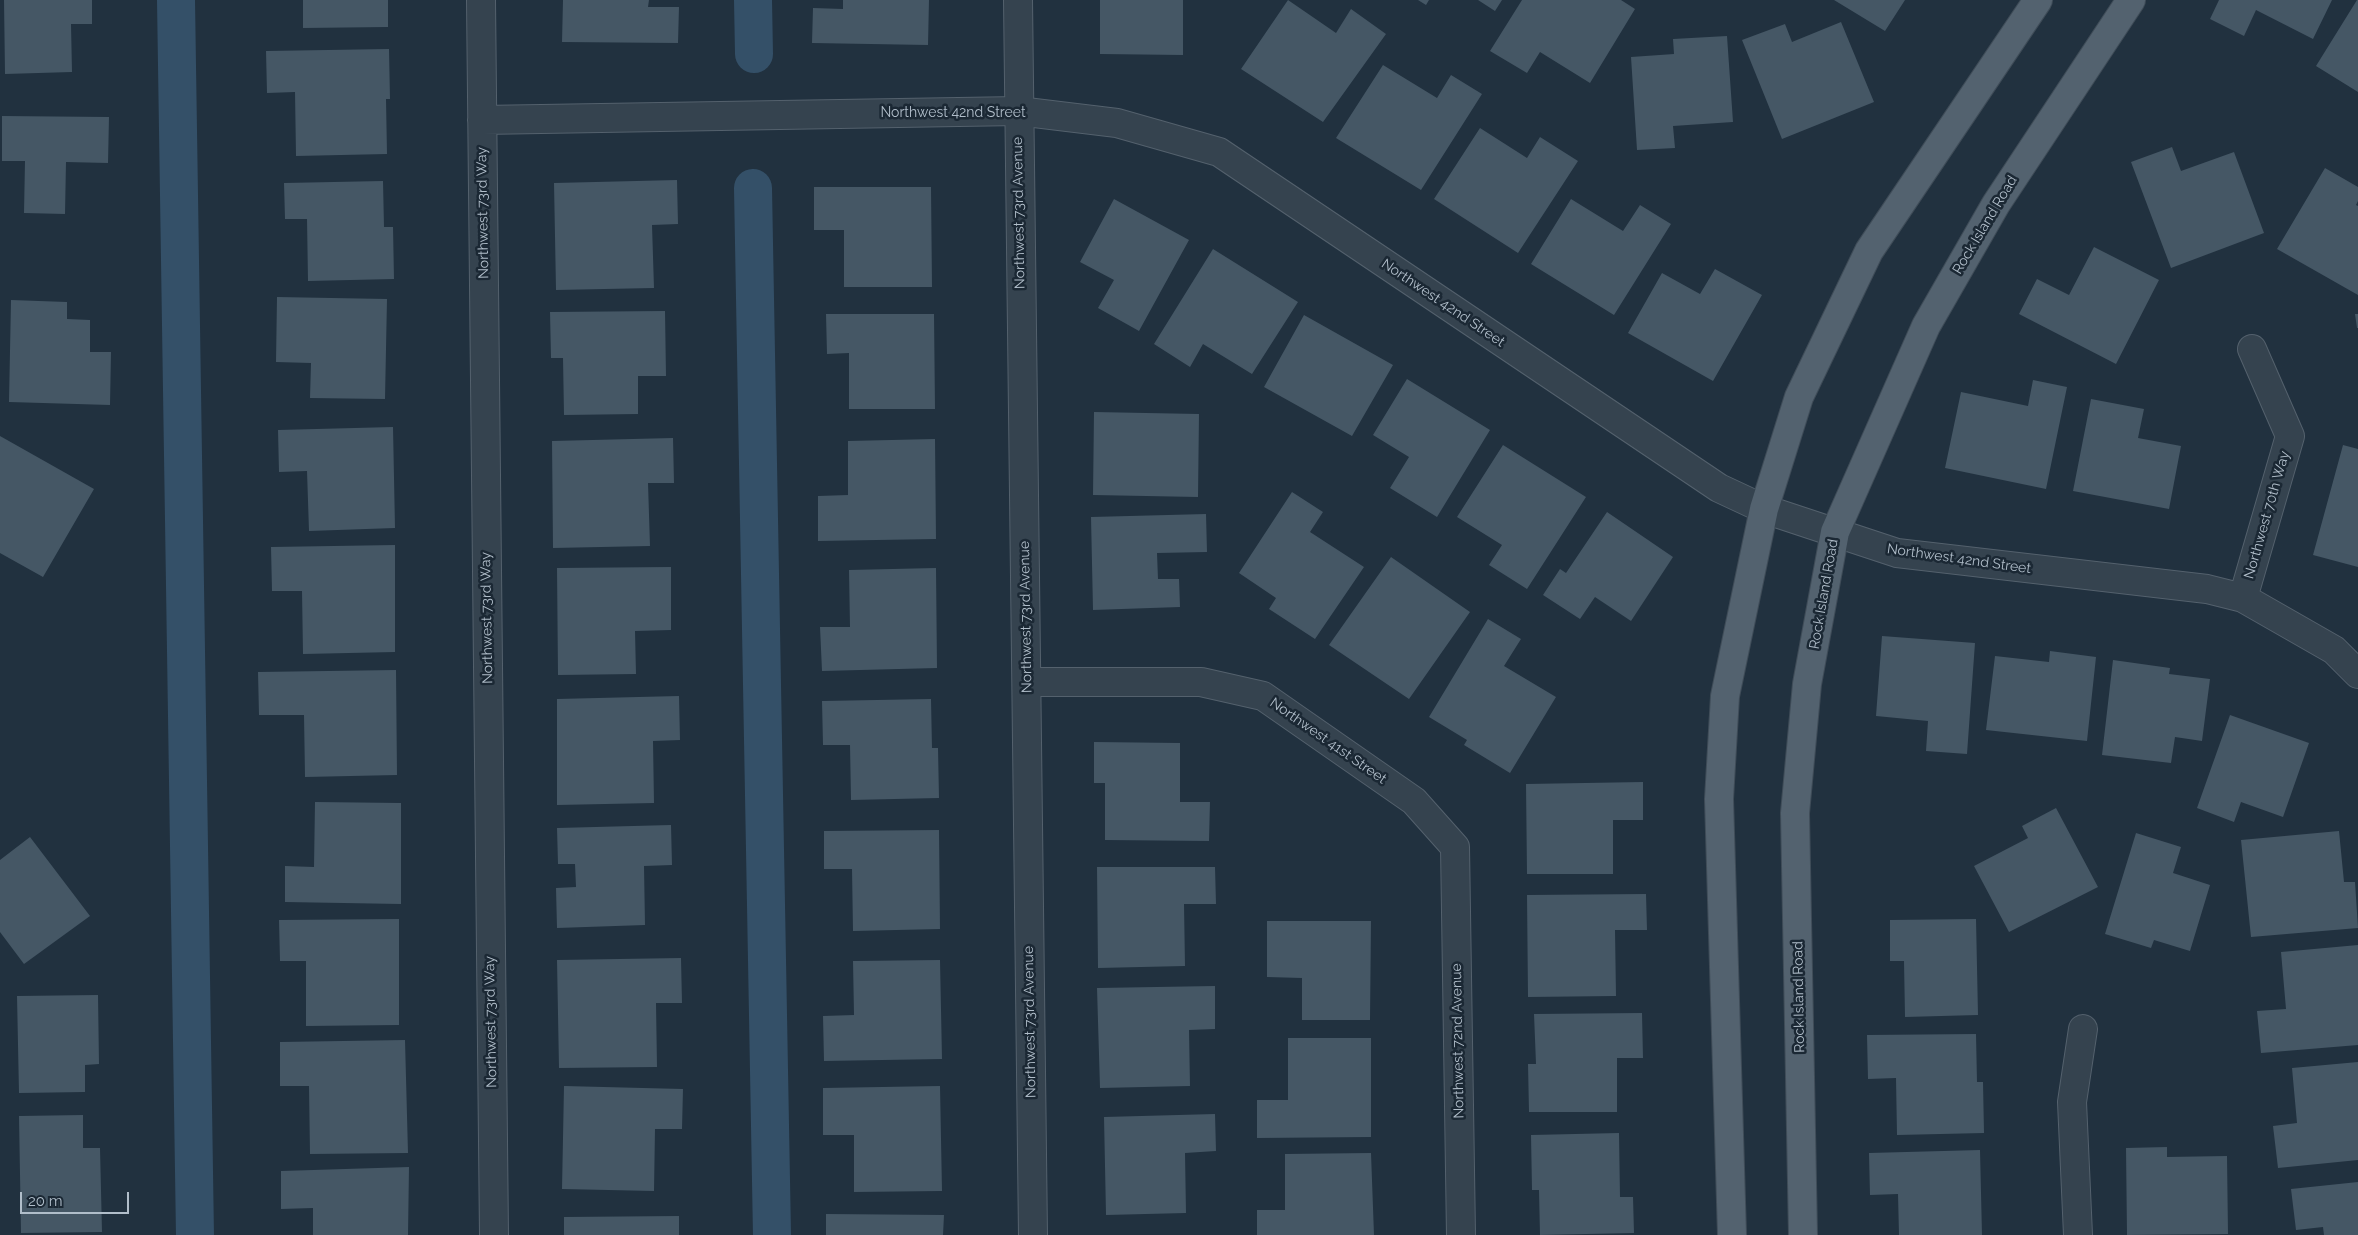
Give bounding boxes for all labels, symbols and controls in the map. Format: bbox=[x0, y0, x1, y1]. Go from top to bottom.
street label: Northwest 42nd Street bbox=[880, 105, 1026, 121]
street label: Northwest 73rd Avenue bbox=[1009, 137, 1029, 289]
street label: Northwest 73rd Way bbox=[473, 147, 493, 279]
street label: Rock Island Road bbox=[1949, 173, 2021, 277]
street label: Northwest 42nd Street bbox=[1378, 255, 1508, 351]
street label: Northwest 70th Way bbox=[2241, 449, 2293, 581]
street label: Rock Island Road bbox=[1806, 538, 1842, 650]
street label: Northwest 73rd Avenue bbox=[1016, 541, 1036, 693]
street label: Northwest 42nd Street bbox=[1886, 541, 2032, 577]
street label: Northwest 73rd Way bbox=[477, 552, 497, 684]
street label: Northwest 41st Street bbox=[1266, 694, 1390, 788]
street label: Rock Island Road bbox=[1790, 941, 1808, 1053]
street label: Northwest 73rd Avenue bbox=[1020, 946, 1040, 1098]
street label: Northwest 73rd Way bbox=[481, 956, 501, 1088]
street label: Northwest 72nd Avenue bbox=[1448, 963, 1468, 1119]
scale bar bbox=[22, 1182, 131, 1214]
text: 20 m bbox=[28, 1192, 63, 1210]

